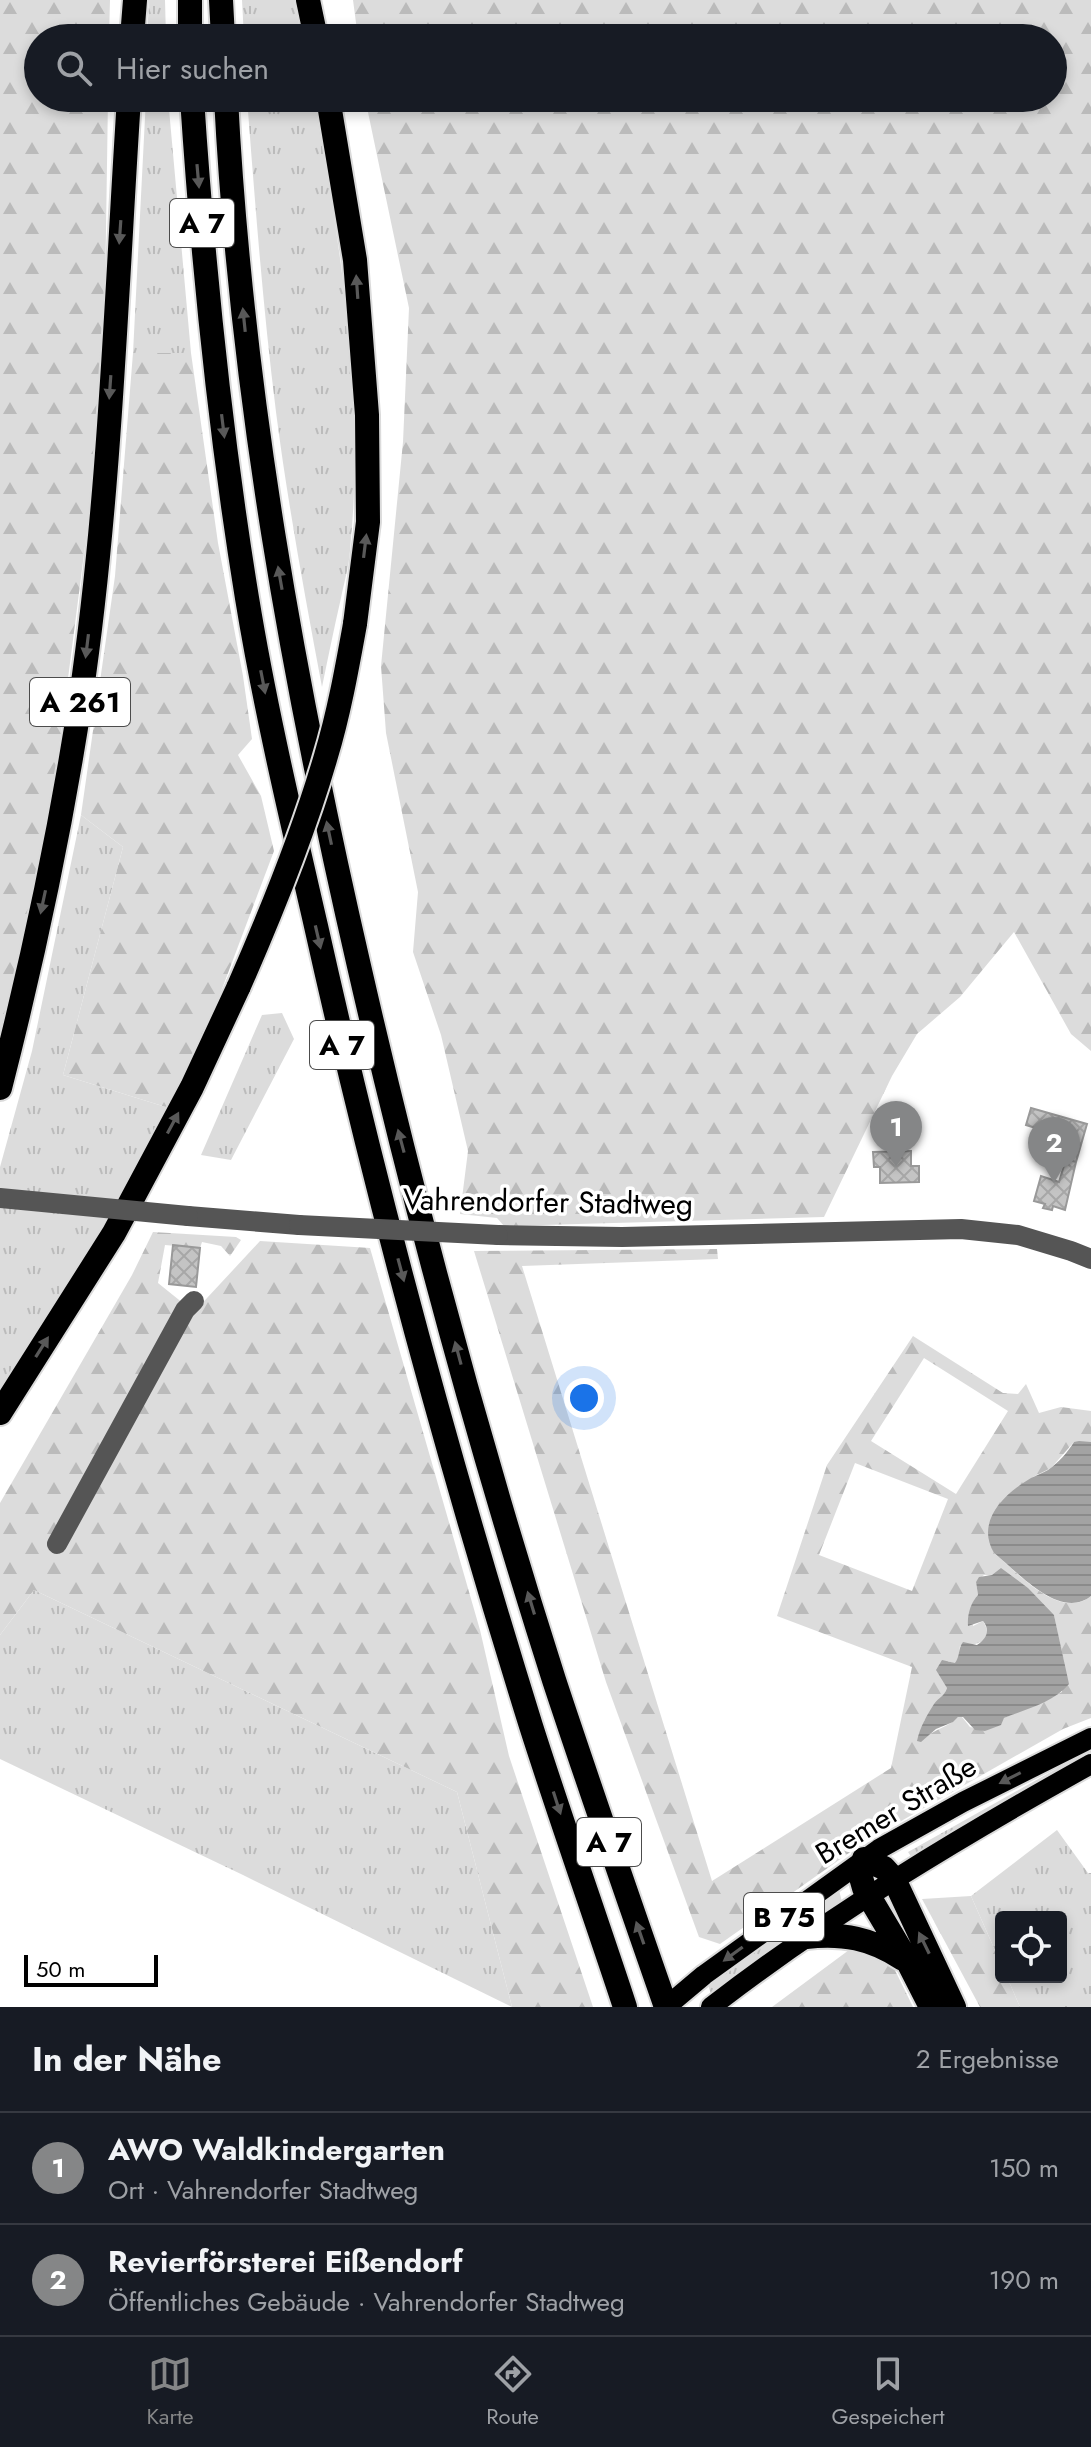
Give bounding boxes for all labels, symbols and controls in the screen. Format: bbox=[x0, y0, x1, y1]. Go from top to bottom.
search box bbox=[24, 24, 1067, 112]
icon: search bbox=[52, 46, 96, 90]
text: Hier suchen bbox=[116, 47, 269, 90]
one-way arrow bbox=[191, 164, 204, 189]
road number: A 7 bbox=[170, 199, 234, 247]
one-way arrow bbox=[113, 220, 126, 245]
one-way arrow bbox=[350, 274, 363, 299]
one-way arrow bbox=[238, 307, 251, 332]
one-way arrow bbox=[103, 375, 116, 400]
one-way arrow bbox=[217, 413, 230, 438]
one-way arrow bbox=[359, 533, 372, 558]
one-way arrow bbox=[274, 565, 286, 590]
one-way arrow bbox=[81, 634, 94, 659]
one-way arrow bbox=[257, 670, 270, 695]
road number: A 261 bbox=[30, 678, 130, 726]
one-way arrow bbox=[322, 821, 334, 846]
one-way arrow bbox=[36, 890, 49, 915]
one-way arrow bbox=[312, 924, 325, 949]
road number: A 7 bbox=[310, 1021, 374, 1069]
pin: 1 bbox=[870, 1101, 922, 1167]
one-way arrow bbox=[166, 1112, 180, 1134]
pin: 2 bbox=[1028, 1117, 1080, 1183]
one-way arrow bbox=[395, 1128, 407, 1153]
street label: Vahrendorfer Stadtweg bbox=[403, 1177, 693, 1226]
one-way arrow bbox=[395, 1259, 408, 1283]
one-way arrow bbox=[34, 1336, 48, 1358]
one-way arrow bbox=[451, 1341, 463, 1366]
your location bbox=[564, 1378, 604, 1418]
one-way arrow bbox=[524, 1590, 537, 1614]
street label: Bremer Straße bbox=[807, 1745, 984, 1875]
one-way arrow bbox=[998, 1771, 1021, 1785]
one-way arrow bbox=[551, 1791, 563, 1815]
road number: A 7 bbox=[577, 1818, 641, 1866]
road number: B 75 bbox=[744, 1893, 824, 1941]
map controls bbox=[995, 1911, 1067, 1983]
button: locate bbox=[995, 1911, 1067, 1983]
one-way arrow bbox=[633, 1921, 646, 1945]
one-way arrow bbox=[917, 1931, 931, 1955]
one-way arrow bbox=[722, 1946, 744, 1962]
scale bar bbox=[24, 1951, 158, 1987]
text: 50 m bbox=[36, 1953, 85, 1985]
text: In der Nähe bbox=[32, 2035, 222, 2084]
text: 2 Ergebnisse bbox=[916, 2040, 1059, 2078]
text: AWO Waldkindergarten bbox=[108, 2128, 445, 2171]
text: 1 bbox=[51, 2149, 65, 2187]
text: 150 m bbox=[989, 2149, 1059, 2187]
text: Ort · Vahrendorfer Stadtweg bbox=[108, 2171, 418, 2209]
text: Revierförsterei Eißendorf bbox=[108, 2240, 463, 2283]
text: 2 bbox=[49, 2261, 67, 2299]
text: 190 m bbox=[989, 2261, 1059, 2299]
text: Öffentliches Gebäude · Vahrendorfer Stadtweg bbox=[108, 2283, 625, 2321]
tab: Karte bbox=[146, 2352, 194, 2432]
tab: Route bbox=[486, 2352, 539, 2432]
tab: Gespeichert bbox=[832, 2352, 945, 2432]

